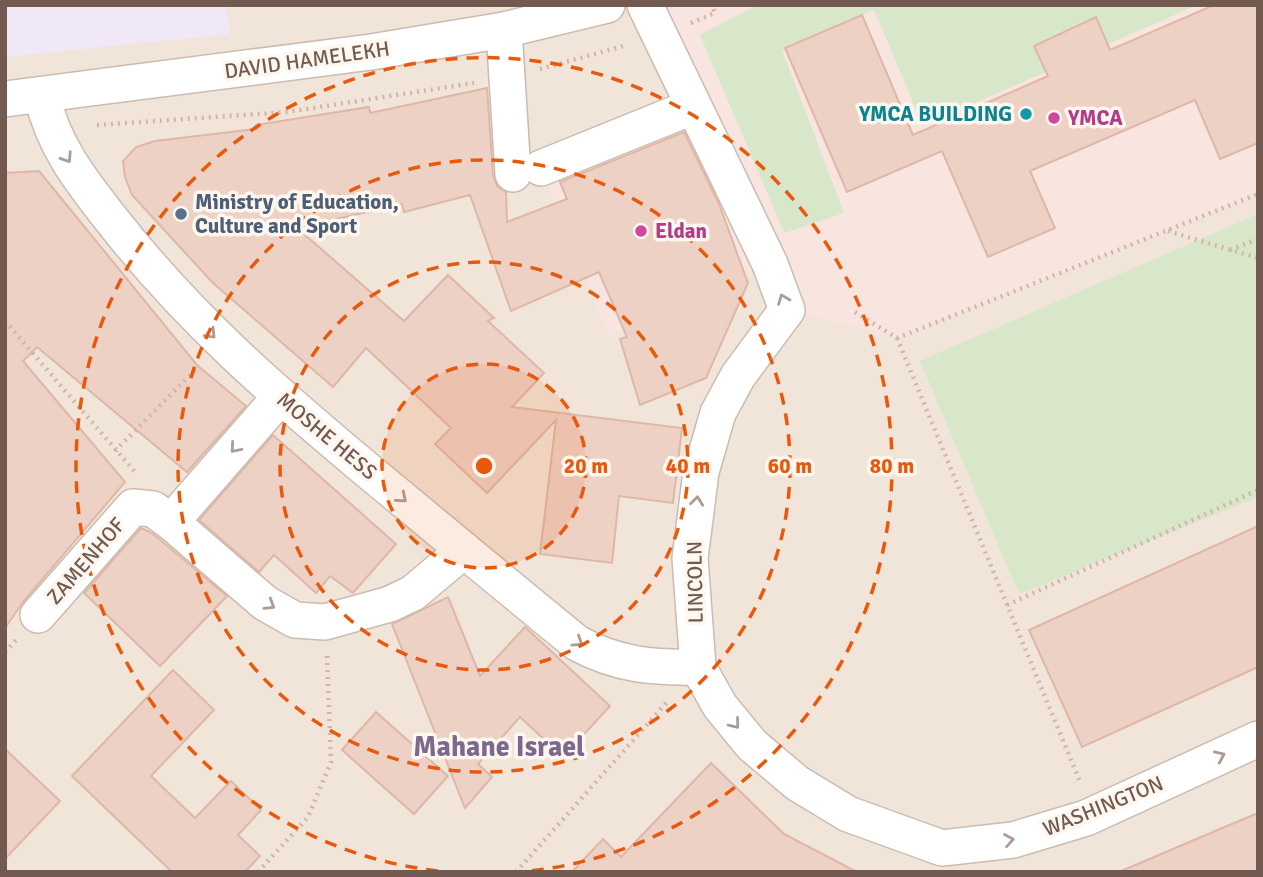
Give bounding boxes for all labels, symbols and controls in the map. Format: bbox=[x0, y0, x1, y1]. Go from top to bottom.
street label: DAVID HAMELEKH bbox=[223, 36, 391, 84]
place label: YMCA BUILDING bbox=[858, 101, 1012, 127]
place label: YMCA bbox=[1067, 105, 1123, 131]
marker: YMCA BUILDING bbox=[1018, 106, 1034, 122]
marker: YMCA bbox=[1046, 110, 1062, 126]
one-way arrow bbox=[59, 151, 72, 164]
place label: Ministry of Education, Culture and Sport bbox=[195, 189, 399, 239]
marker: Ministry of Education, Culture and Sport bbox=[173, 206, 189, 222]
place label: Eldan bbox=[655, 218, 707, 244]
marker: Eldan bbox=[633, 223, 649, 239]
one-way arrow bbox=[777, 293, 791, 305]
one-way arrow bbox=[203, 326, 216, 339]
street label: MOSHE HESS bbox=[272, 387, 382, 485]
one-way arrow bbox=[231, 440, 243, 453]
text: 20 m bbox=[564, 453, 608, 479]
text: 40 m bbox=[666, 453, 710, 479]
text: 60 m bbox=[768, 453, 812, 479]
text: 80 m bbox=[870, 453, 914, 479]
centre of rings bbox=[472, 454, 496, 478]
one-way arrow bbox=[394, 490, 407, 503]
one-way arrow bbox=[690, 495, 705, 507]
street label: ZAMENHOF bbox=[41, 512, 131, 610]
street label: LINCOLN bbox=[681, 540, 709, 624]
one-way arrow bbox=[263, 597, 276, 610]
one-way arrow bbox=[570, 634, 583, 647]
one-way arrow bbox=[727, 716, 739, 729]
district label: Mahane Israel bbox=[413, 730, 585, 764]
one-way arrow bbox=[1213, 750, 1225, 764]
street label: WASHINGTON bbox=[1039, 770, 1167, 842]
one-way arrow bbox=[1003, 833, 1015, 848]

